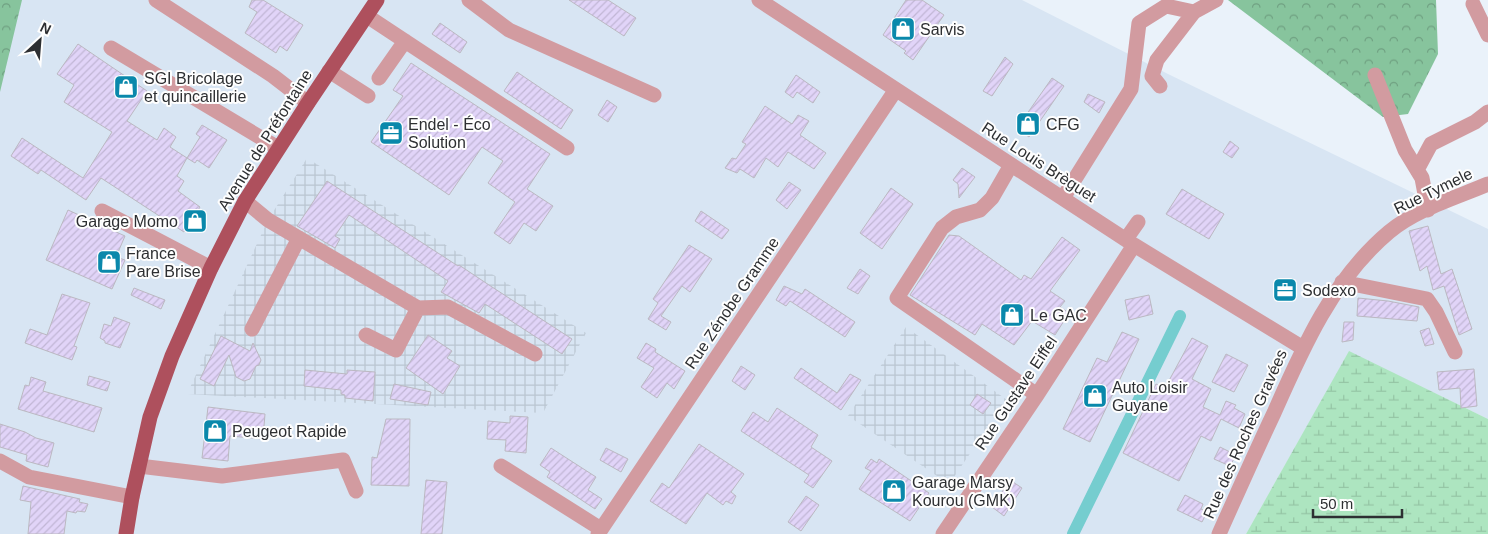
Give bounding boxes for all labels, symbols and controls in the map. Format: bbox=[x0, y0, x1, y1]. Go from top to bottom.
north arrow bbox=[15, 15, 65, 65]
shop icon: Sarvis bbox=[890, 16, 916, 42]
text: N bbox=[38, 19, 54, 38]
place label: Sarvis bbox=[920, 21, 964, 38]
street label: Avenue de Préfontaine bbox=[215, 67, 315, 213]
place label: SGI Bricolage et quincaillerie bbox=[144, 70, 246, 105]
shop icon: SGI Bricolage et quincaillerie bbox=[113, 74, 139, 100]
shop icon: CFG bbox=[1015, 111, 1041, 137]
place label: Endel - Éco Solution bbox=[408, 115, 491, 151]
place label: CFG bbox=[1046, 116, 1080, 133]
street label: Rue Louis Brèguet bbox=[979, 119, 1100, 206]
office icon: Endel - Éco Solution bbox=[378, 120, 404, 146]
street label: Rue Tymele bbox=[1391, 165, 1475, 217]
shop icon: Garage Momo bbox=[182, 208, 208, 234]
place label: Garage Momo bbox=[76, 213, 178, 230]
street label: Rue Zénobe Gramme bbox=[682, 234, 782, 372]
place label: France Pare Brise bbox=[126, 245, 201, 280]
shop icon: France Pare Brise bbox=[96, 249, 122, 275]
office icon: Sodexo bbox=[1272, 277, 1298, 303]
place label: Sodexo bbox=[1302, 282, 1356, 299]
shop icon: Le GAC bbox=[999, 302, 1025, 328]
place label: Le GAC bbox=[1030, 307, 1087, 324]
street label: Rue Gustave Eiffel bbox=[972, 333, 1060, 453]
street label: Rue des Roches Gravées bbox=[1200, 347, 1290, 521]
place label: Auto Loisir Guyane bbox=[1112, 379, 1188, 414]
shop icon: Auto Loisir Guyane bbox=[1082, 383, 1108, 409]
shop icon: Peugeot Rapide bbox=[202, 418, 228, 444]
place label: Peugeot Rapide bbox=[232, 423, 347, 440]
place label: Garage Marsy Kourou (GMK) bbox=[912, 474, 1015, 509]
shop icon: Garage Marsy Kourou (GMK) bbox=[881, 478, 907, 504]
scale bar bbox=[1313, 486, 1402, 518]
text: 50 m bbox=[1320, 495, 1353, 512]

